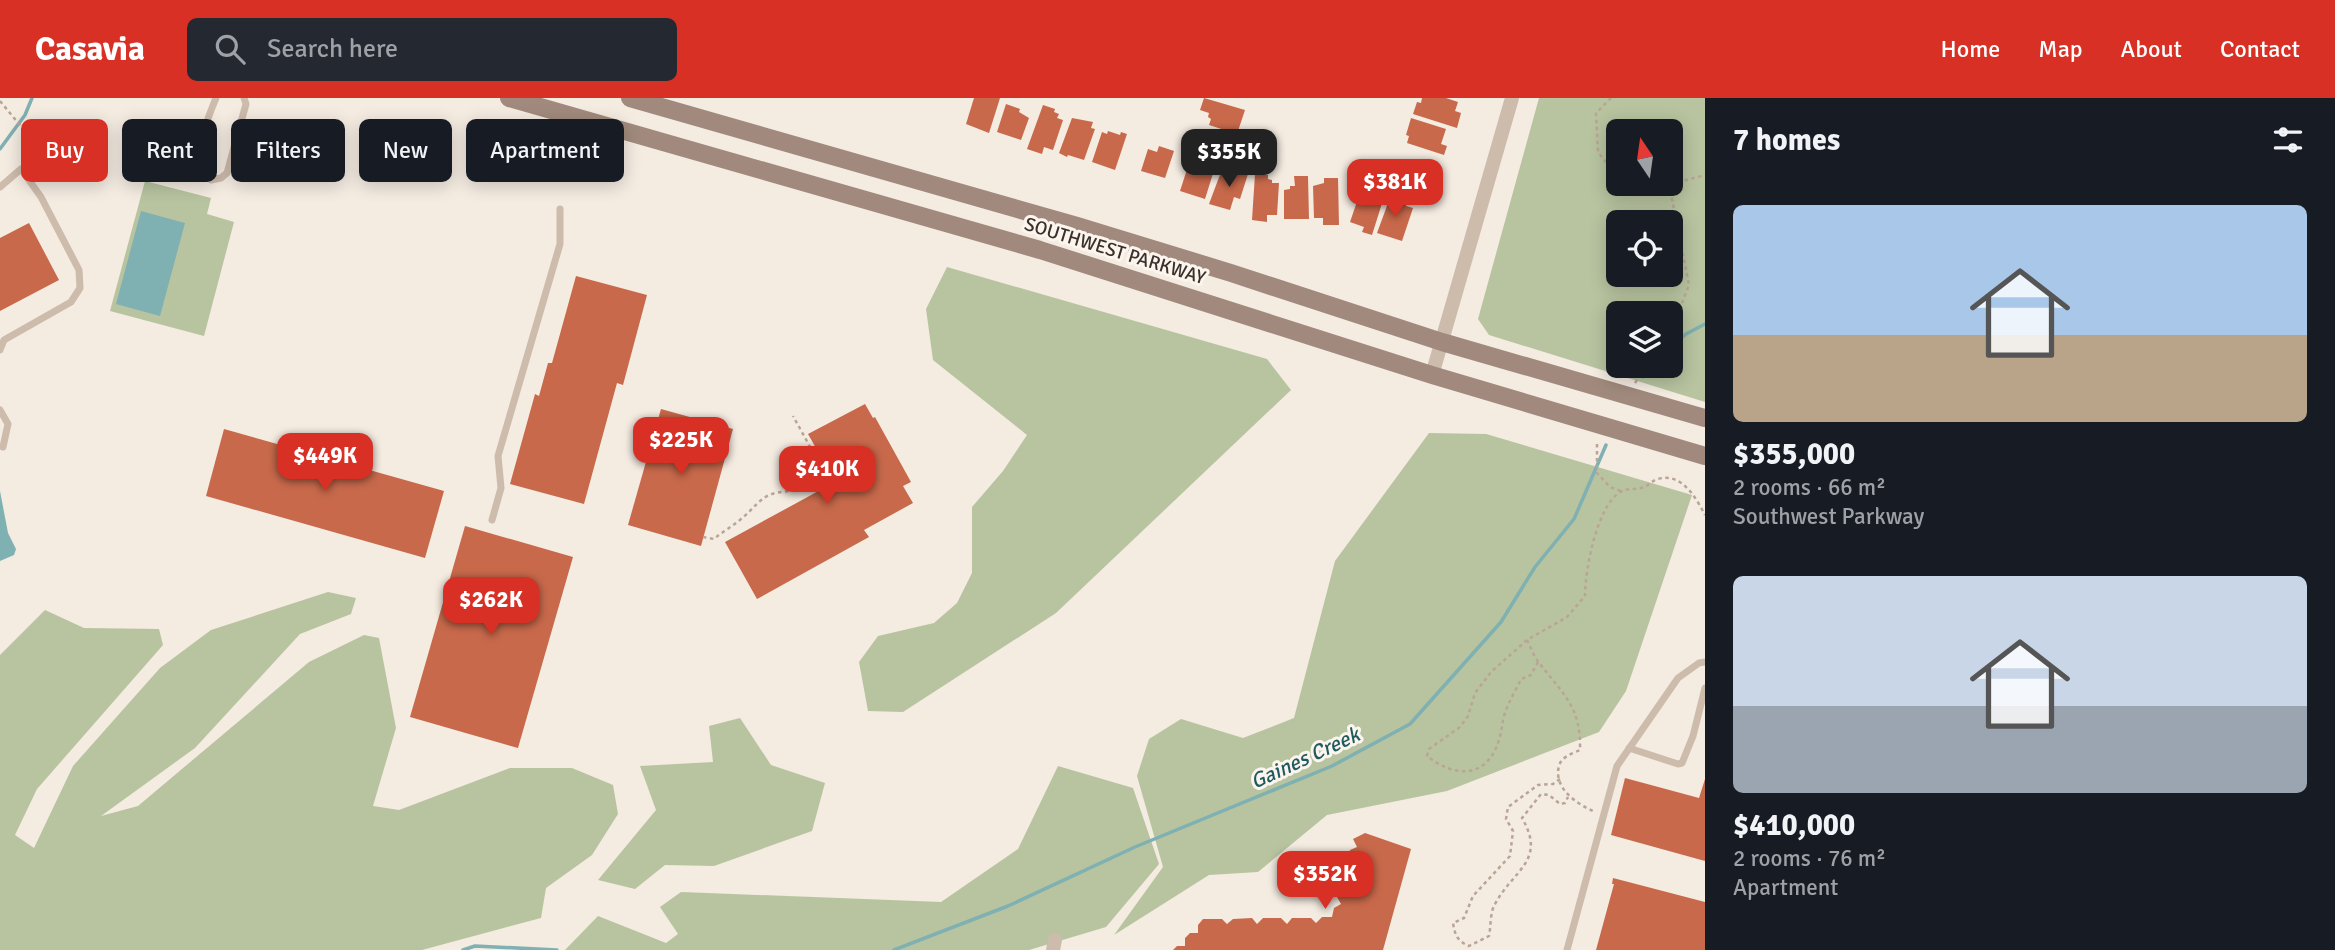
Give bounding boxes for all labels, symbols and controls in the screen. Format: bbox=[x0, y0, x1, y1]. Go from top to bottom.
search box bbox=[187, 18, 677, 81]
text: Casavia bbox=[35, 29, 145, 70]
icon: search bbox=[211, 30, 249, 68]
text: Search here bbox=[267, 33, 398, 65]
text: Home bbox=[1940, 34, 2000, 64]
text: Map bbox=[2038, 34, 2083, 64]
text: About bbox=[2121, 34, 2182, 64]
text: Contact bbox=[2220, 34, 2300, 64]
chip: Buy bbox=[21, 119, 108, 182]
chip: Rent bbox=[122, 119, 217, 182]
chip: Filters bbox=[231, 119, 345, 182]
chip: New bbox=[359, 119, 452, 182]
chip: Apartment bbox=[466, 119, 624, 182]
north arrow bbox=[1606, 119, 1684, 196]
map controls bbox=[1606, 119, 1683, 378]
icon: filters bbox=[2269, 121, 2307, 159]
text: 7 homes bbox=[1733, 122, 1840, 159]
pin: $355K bbox=[1180, 130, 1278, 189]
text: $355K bbox=[1197, 137, 1261, 166]
pin: $381K bbox=[1346, 159, 1444, 219]
text: $381K bbox=[1363, 167, 1427, 196]
button: locate bbox=[1606, 210, 1683, 287]
street label: SOUTHWEST PARKWAY bbox=[1022, 212, 1209, 290]
icon: home bbox=[1957, 250, 2083, 376]
button: layers bbox=[1606, 301, 1683, 378]
pin: $225K bbox=[632, 418, 730, 477]
text: $225K bbox=[649, 425, 713, 454]
pin: $449K bbox=[276, 434, 374, 493]
text: $355,000 bbox=[1733, 436, 1855, 473]
text: $449K bbox=[293, 441, 357, 470]
pin: $410K bbox=[778, 446, 876, 506]
text: $410K bbox=[795, 454, 859, 483]
text: 2 rooms · 66 m² bbox=[1733, 473, 1886, 502]
text: Southwest Parkway bbox=[1733, 502, 1924, 531]
pin: $262K bbox=[442, 578, 540, 637]
text: $262K bbox=[459, 585, 523, 614]
icon: home bbox=[1957, 621, 2083, 747]
water label: Gaines Creek bbox=[1246, 720, 1366, 795]
text: $410,000 bbox=[1733, 807, 1855, 844]
text: 2 rooms · 76 m² bbox=[1733, 844, 1886, 873]
pin: $352K bbox=[1276, 852, 1374, 911]
text: $352K bbox=[1293, 859, 1357, 888]
text: Apartment bbox=[1733, 873, 1838, 902]

